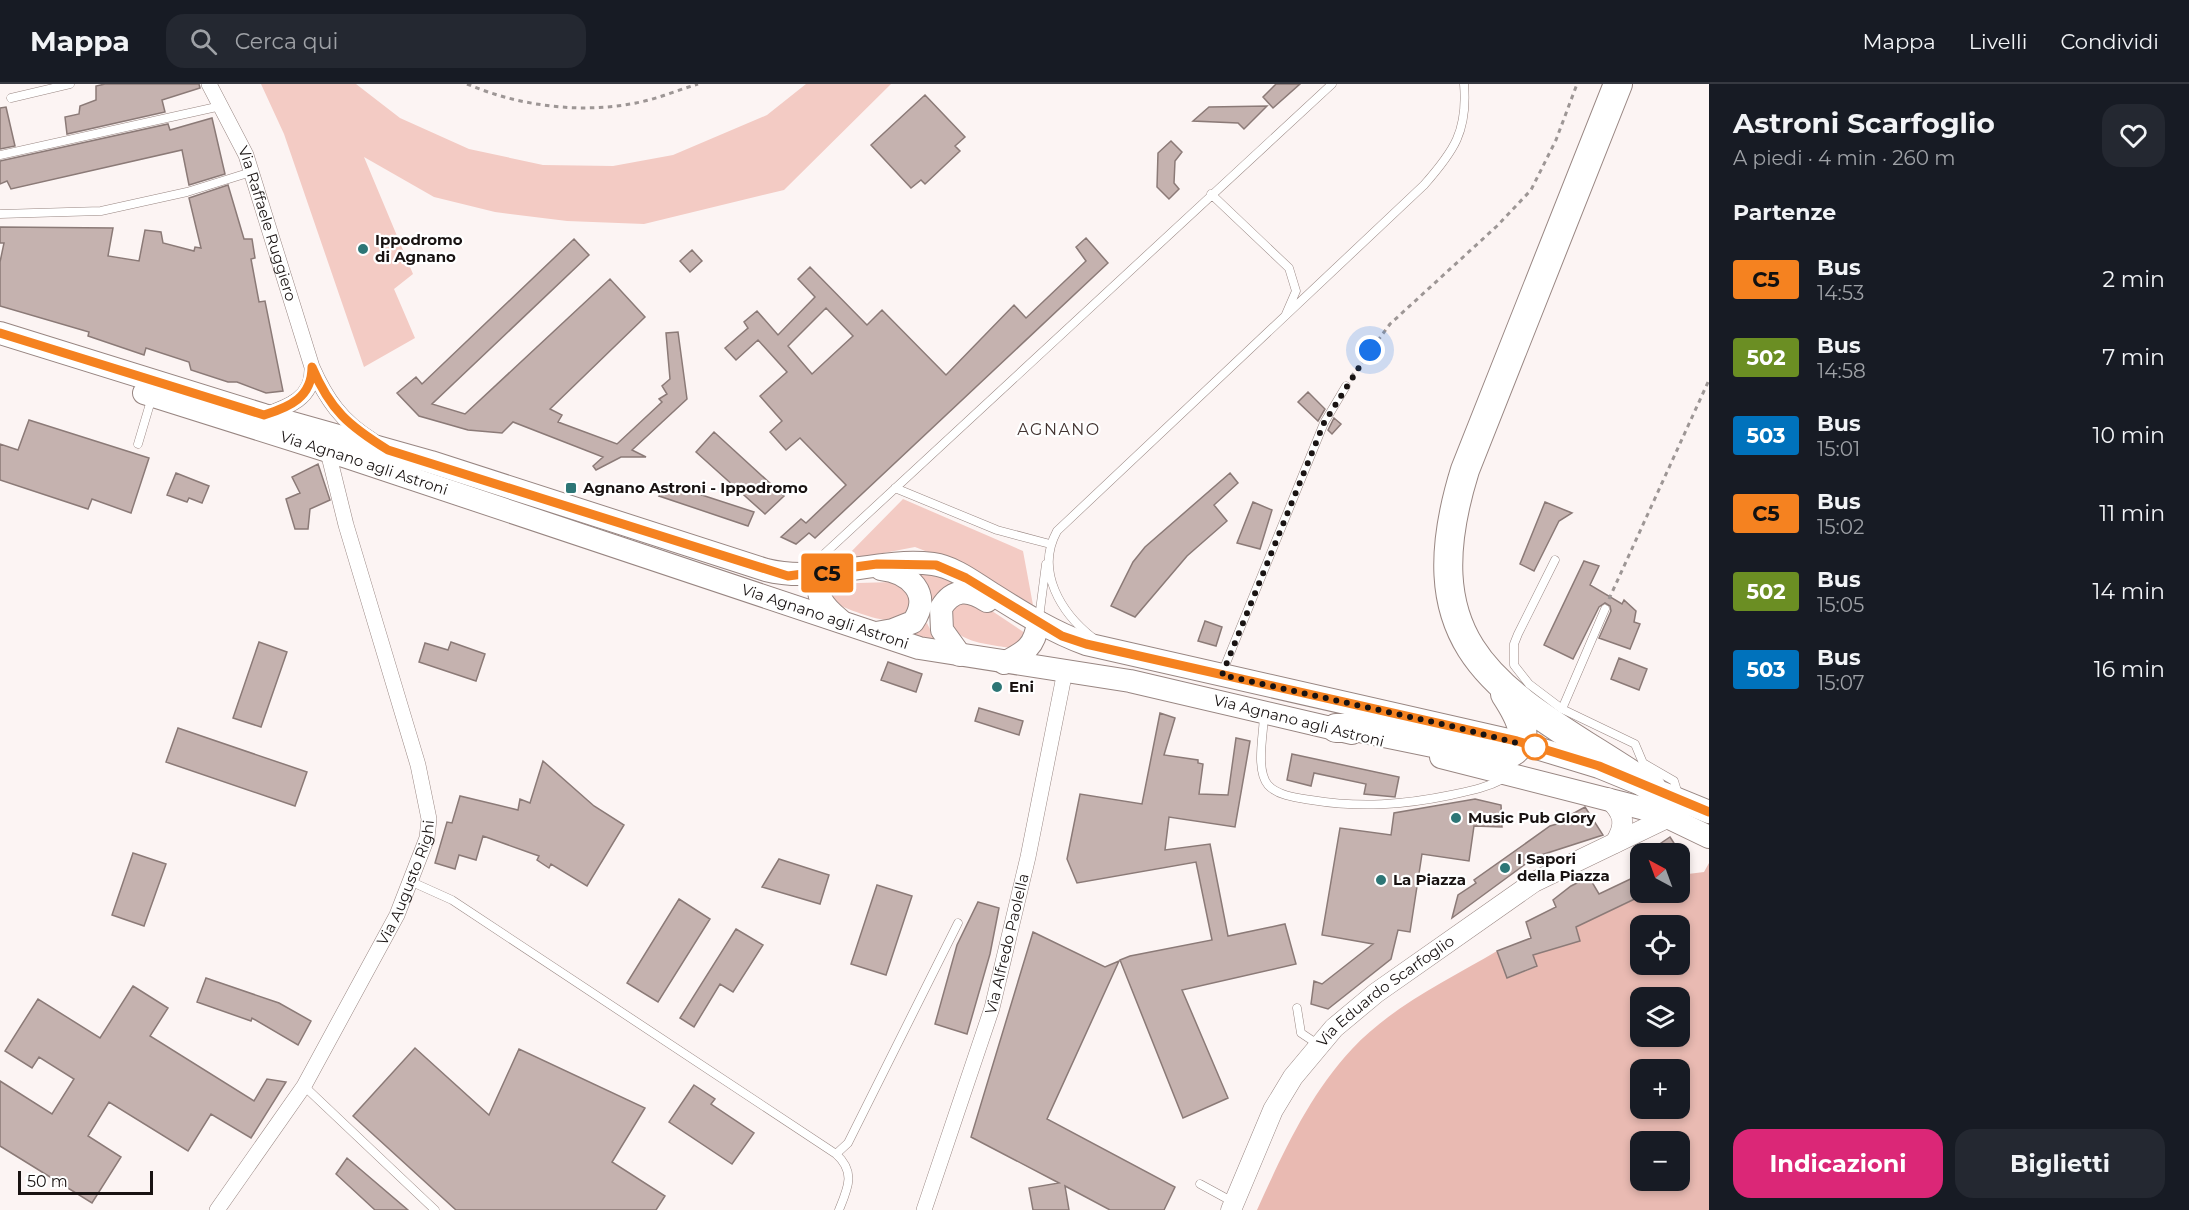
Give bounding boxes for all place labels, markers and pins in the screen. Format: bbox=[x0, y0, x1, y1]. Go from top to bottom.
place label: Ippodromo di Agnano bbox=[375, 230, 463, 266]
marker: Ippodromo di Agnano bbox=[356, 242, 370, 256]
place label: Agnano Astroni - Ippodromo bbox=[582, 478, 808, 497]
marker: Agnano Astroni - Ippodromo bbox=[564, 481, 578, 495]
place label: Eni bbox=[1009, 677, 1034, 696]
marker: Eni bbox=[990, 680, 1004, 694]
unlabelled marker bbox=[1522, 734, 1548, 760]
place label: Music Pub Glory bbox=[1468, 808, 1596, 827]
marker: Music Pub Glory bbox=[1449, 811, 1463, 825]
place label: I Sapori della Piazza bbox=[1517, 849, 1610, 885]
marker: I Sapori della Piazza bbox=[1498, 861, 1512, 875]
place label: La Piazza bbox=[1393, 870, 1466, 889]
marker: La Piazza bbox=[1374, 873, 1388, 887]

